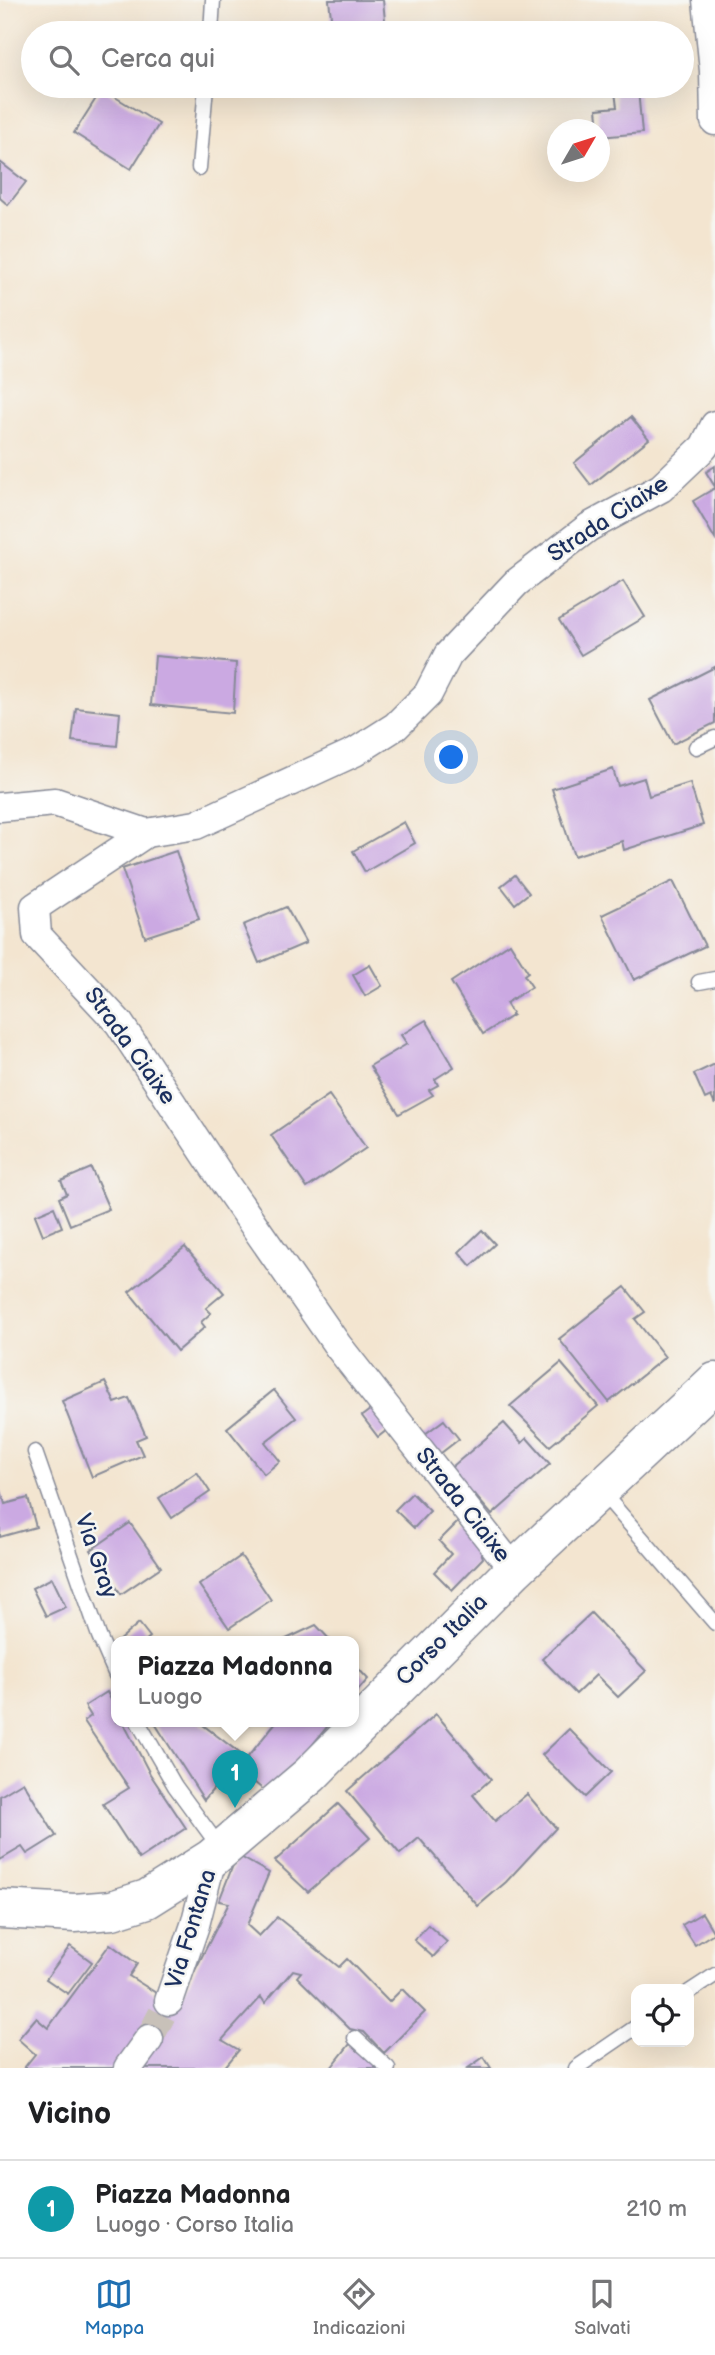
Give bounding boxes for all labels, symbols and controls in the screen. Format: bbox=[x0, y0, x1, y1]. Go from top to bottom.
search box bbox=[21, 21, 694, 98]
icon: search bbox=[45, 41, 83, 79]
text: Cerca qui bbox=[101, 44, 215, 75]
north arrow bbox=[547, 119, 610, 182]
street label: Strada Ciaixe bbox=[542, 470, 674, 568]
your location bbox=[434, 740, 468, 774]
street label: Strada Ciaixe bbox=[78, 982, 182, 1110]
street label: Strada Ciaixe bbox=[409, 1442, 517, 1568]
street label: Via Gray bbox=[69, 1510, 124, 1602]
street label: Corso Italia bbox=[390, 1588, 494, 1692]
popup bbox=[111, 1636, 359, 1727]
text: Piazza Madonna bbox=[137, 1652, 333, 1683]
text: Luogo bbox=[137, 1683, 203, 1711]
pin: 1 bbox=[212, 1750, 258, 1808]
street label: Via Fontana bbox=[160, 1866, 222, 1992]
map controls bbox=[631, 1984, 694, 2047]
button: locate bbox=[631, 1984, 694, 2047]
text: Vicino bbox=[28, 2096, 111, 2132]
text: Piazza Madonna bbox=[95, 2180, 291, 2211]
text: 1 bbox=[46, 2195, 56, 2223]
text: 210 m bbox=[626, 2195, 687, 2223]
text: Luogo · Corso Italia bbox=[95, 2211, 294, 2239]
tab: Mappa bbox=[84, 2275, 144, 2340]
tab: Indicazioni bbox=[313, 2275, 405, 2340]
tab: Salvati bbox=[574, 2275, 631, 2340]

